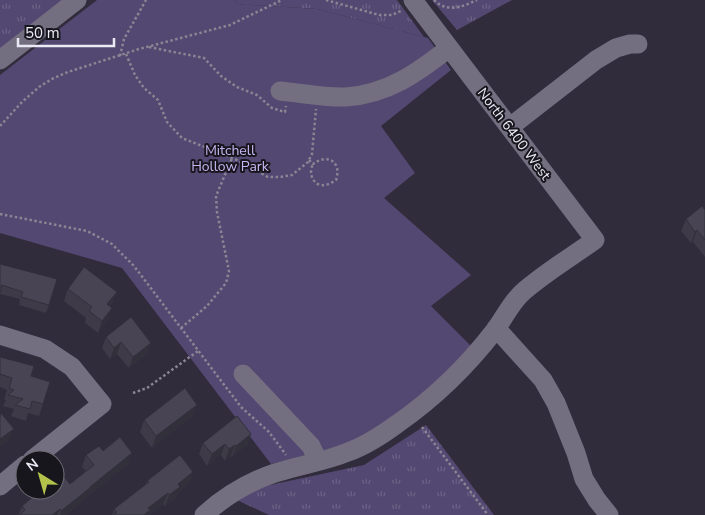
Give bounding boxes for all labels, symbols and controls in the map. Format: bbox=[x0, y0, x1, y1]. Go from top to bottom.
scale bar bbox=[18, 15, 114, 47]
text: 50 m bbox=[25, 23, 60, 43]
street label: North 6400 West bbox=[473, 84, 555, 184]
park label: Mitchell Hollow Park bbox=[191, 141, 270, 176]
north arrow bbox=[15, 450, 65, 500]
text: N bbox=[23, 454, 42, 476]

